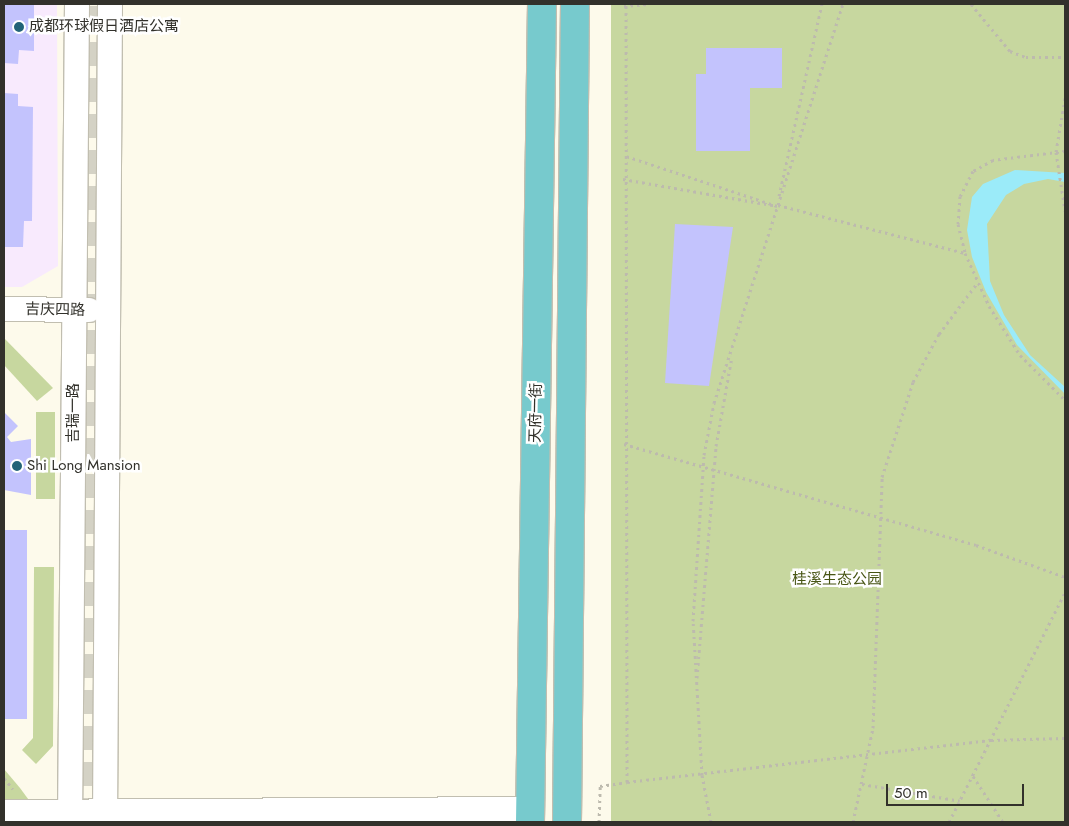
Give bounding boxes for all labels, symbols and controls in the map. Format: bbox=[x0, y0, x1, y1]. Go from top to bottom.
place label: 成都环球假日酒店公寓 bbox=[29, 18, 179, 36]
marker: 成都环球假日酒店公寓 bbox=[13, 21, 25, 33]
street label: 吉庆四路 bbox=[25, 300, 85, 320]
street label: 吉瑞一路 bbox=[65, 383, 83, 443]
street label: 天府一街 bbox=[526, 383, 546, 443]
place label: Shi Long Mansion bbox=[27, 457, 141, 475]
marker: Shi Long Mansion bbox=[11, 460, 23, 472]
park label: 桂溪生态公园 bbox=[792, 571, 882, 589]
scale bar bbox=[889, 774, 1026, 806]
text: 50 m bbox=[894, 782, 928, 804]

